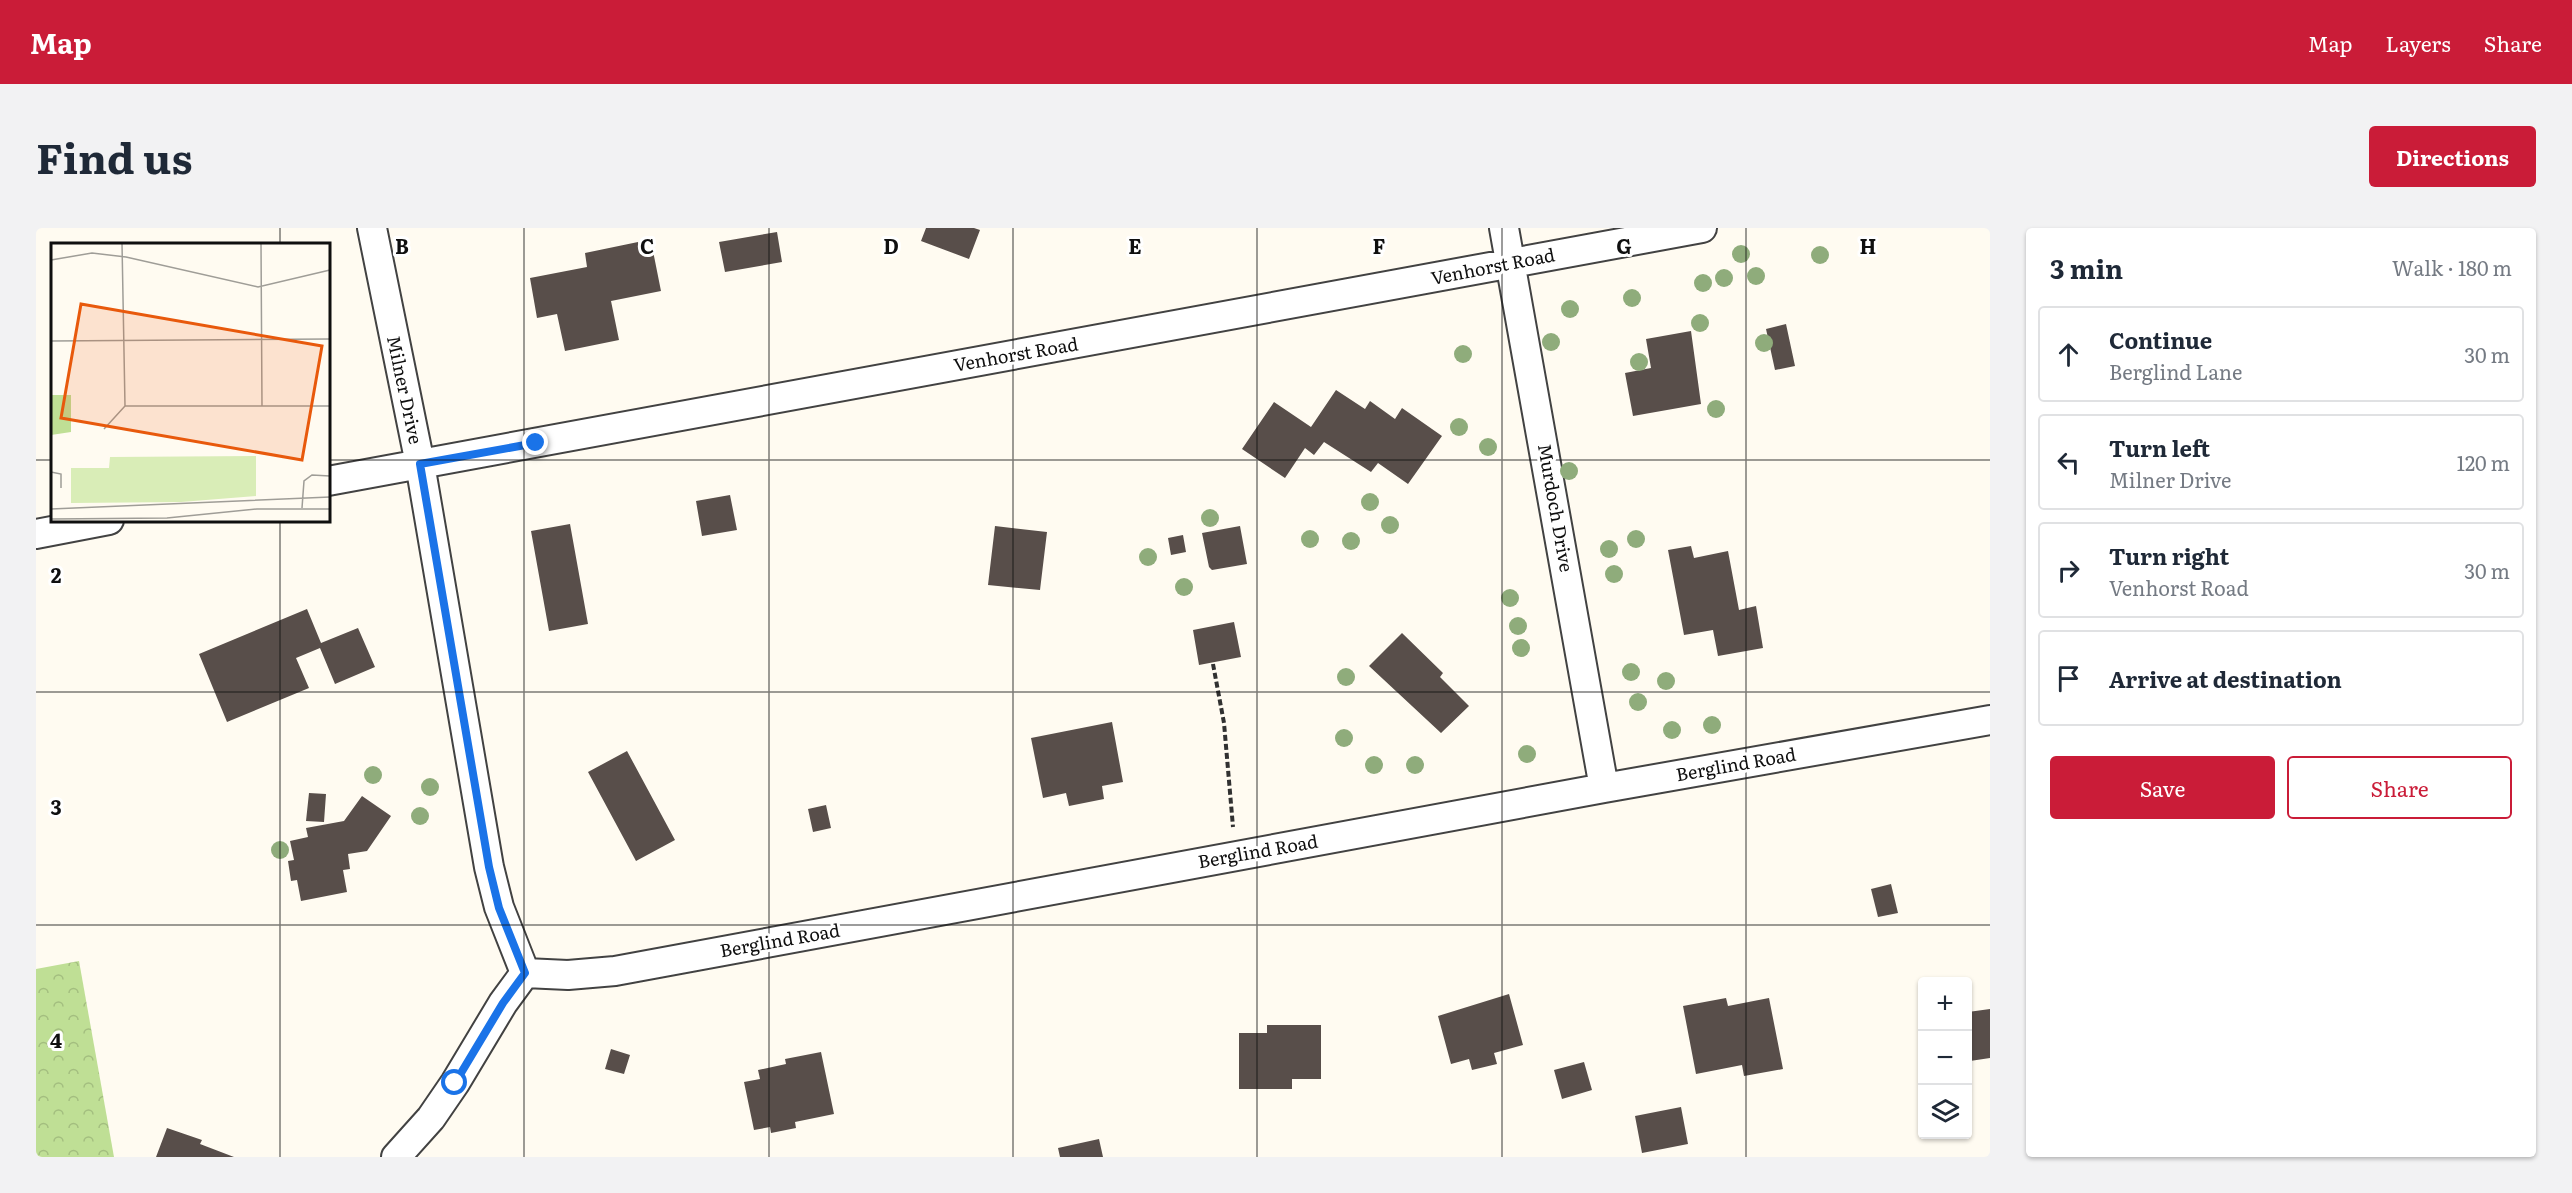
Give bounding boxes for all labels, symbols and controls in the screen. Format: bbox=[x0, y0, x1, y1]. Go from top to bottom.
text: Map bbox=[30, 21, 92, 63]
text: Map bbox=[2308, 27, 2353, 58]
text: Layers bbox=[2386, 27, 2451, 58]
text: Share bbox=[2484, 27, 2542, 58]
text: Find us bbox=[36, 125, 193, 187]
button: Directions bbox=[2369, 126, 2536, 187]
text: B bbox=[395, 230, 409, 260]
text: C bbox=[640, 230, 654, 260]
text: D bbox=[883, 230, 899, 260]
text: E bbox=[1128, 230, 1142, 260]
text: F bbox=[1373, 230, 1386, 260]
text: G bbox=[1616, 230, 1632, 260]
text: H bbox=[1860, 230, 1876, 260]
street label: Venhorst Road bbox=[1428, 240, 1557, 291]
inset map bbox=[51, 243, 330, 522]
text: 3 min bbox=[2050, 248, 2123, 287]
text: Walk · 180 m bbox=[2392, 252, 2512, 282]
text: Continue bbox=[2109, 323, 2212, 356]
street label: Venhorst Road bbox=[951, 329, 1080, 378]
street label: Milner Drive bbox=[381, 333, 430, 446]
icon: ahead bbox=[2052, 338, 2085, 371]
text: 30 m bbox=[2464, 339, 2510, 369]
text: Berglind Lane bbox=[2109, 356, 2242, 386]
route end bbox=[522, 429, 548, 455]
text: Turn left bbox=[2109, 431, 2210, 464]
street label: Murdoch Drive bbox=[1532, 441, 1581, 574]
icon: left bbox=[2052, 446, 2085, 479]
text: 120 m bbox=[2457, 447, 2510, 477]
text: Milner Drive bbox=[2109, 464, 2231, 494]
text: Turn right bbox=[2109, 539, 2229, 572]
icon: right bbox=[2052, 554, 2085, 587]
text: 30 m bbox=[2464, 555, 2510, 585]
text: 2 bbox=[51, 559, 62, 589]
text: Venhorst Road bbox=[2109, 572, 2249, 602]
icon: arrive bbox=[2052, 662, 2085, 695]
text: Arrive at destination bbox=[2109, 662, 2342, 695]
street label: Berglind Road bbox=[1674, 740, 1798, 787]
button: Save bbox=[2050, 756, 2275, 819]
button: Share bbox=[2287, 756, 2512, 819]
text: 3 bbox=[50, 791, 62, 821]
street label: Berglind Road bbox=[1196, 827, 1320, 874]
street label: Berglind Road bbox=[718, 916, 842, 963]
map controls bbox=[1918, 977, 1972, 1139]
button: + bbox=[1918, 977, 1972, 1031]
text: 4 bbox=[50, 1024, 62, 1054]
button: − bbox=[1918, 1031, 1972, 1085]
route start bbox=[441, 1069, 467, 1095]
button: layers bbox=[1918, 1085, 1972, 1139]

